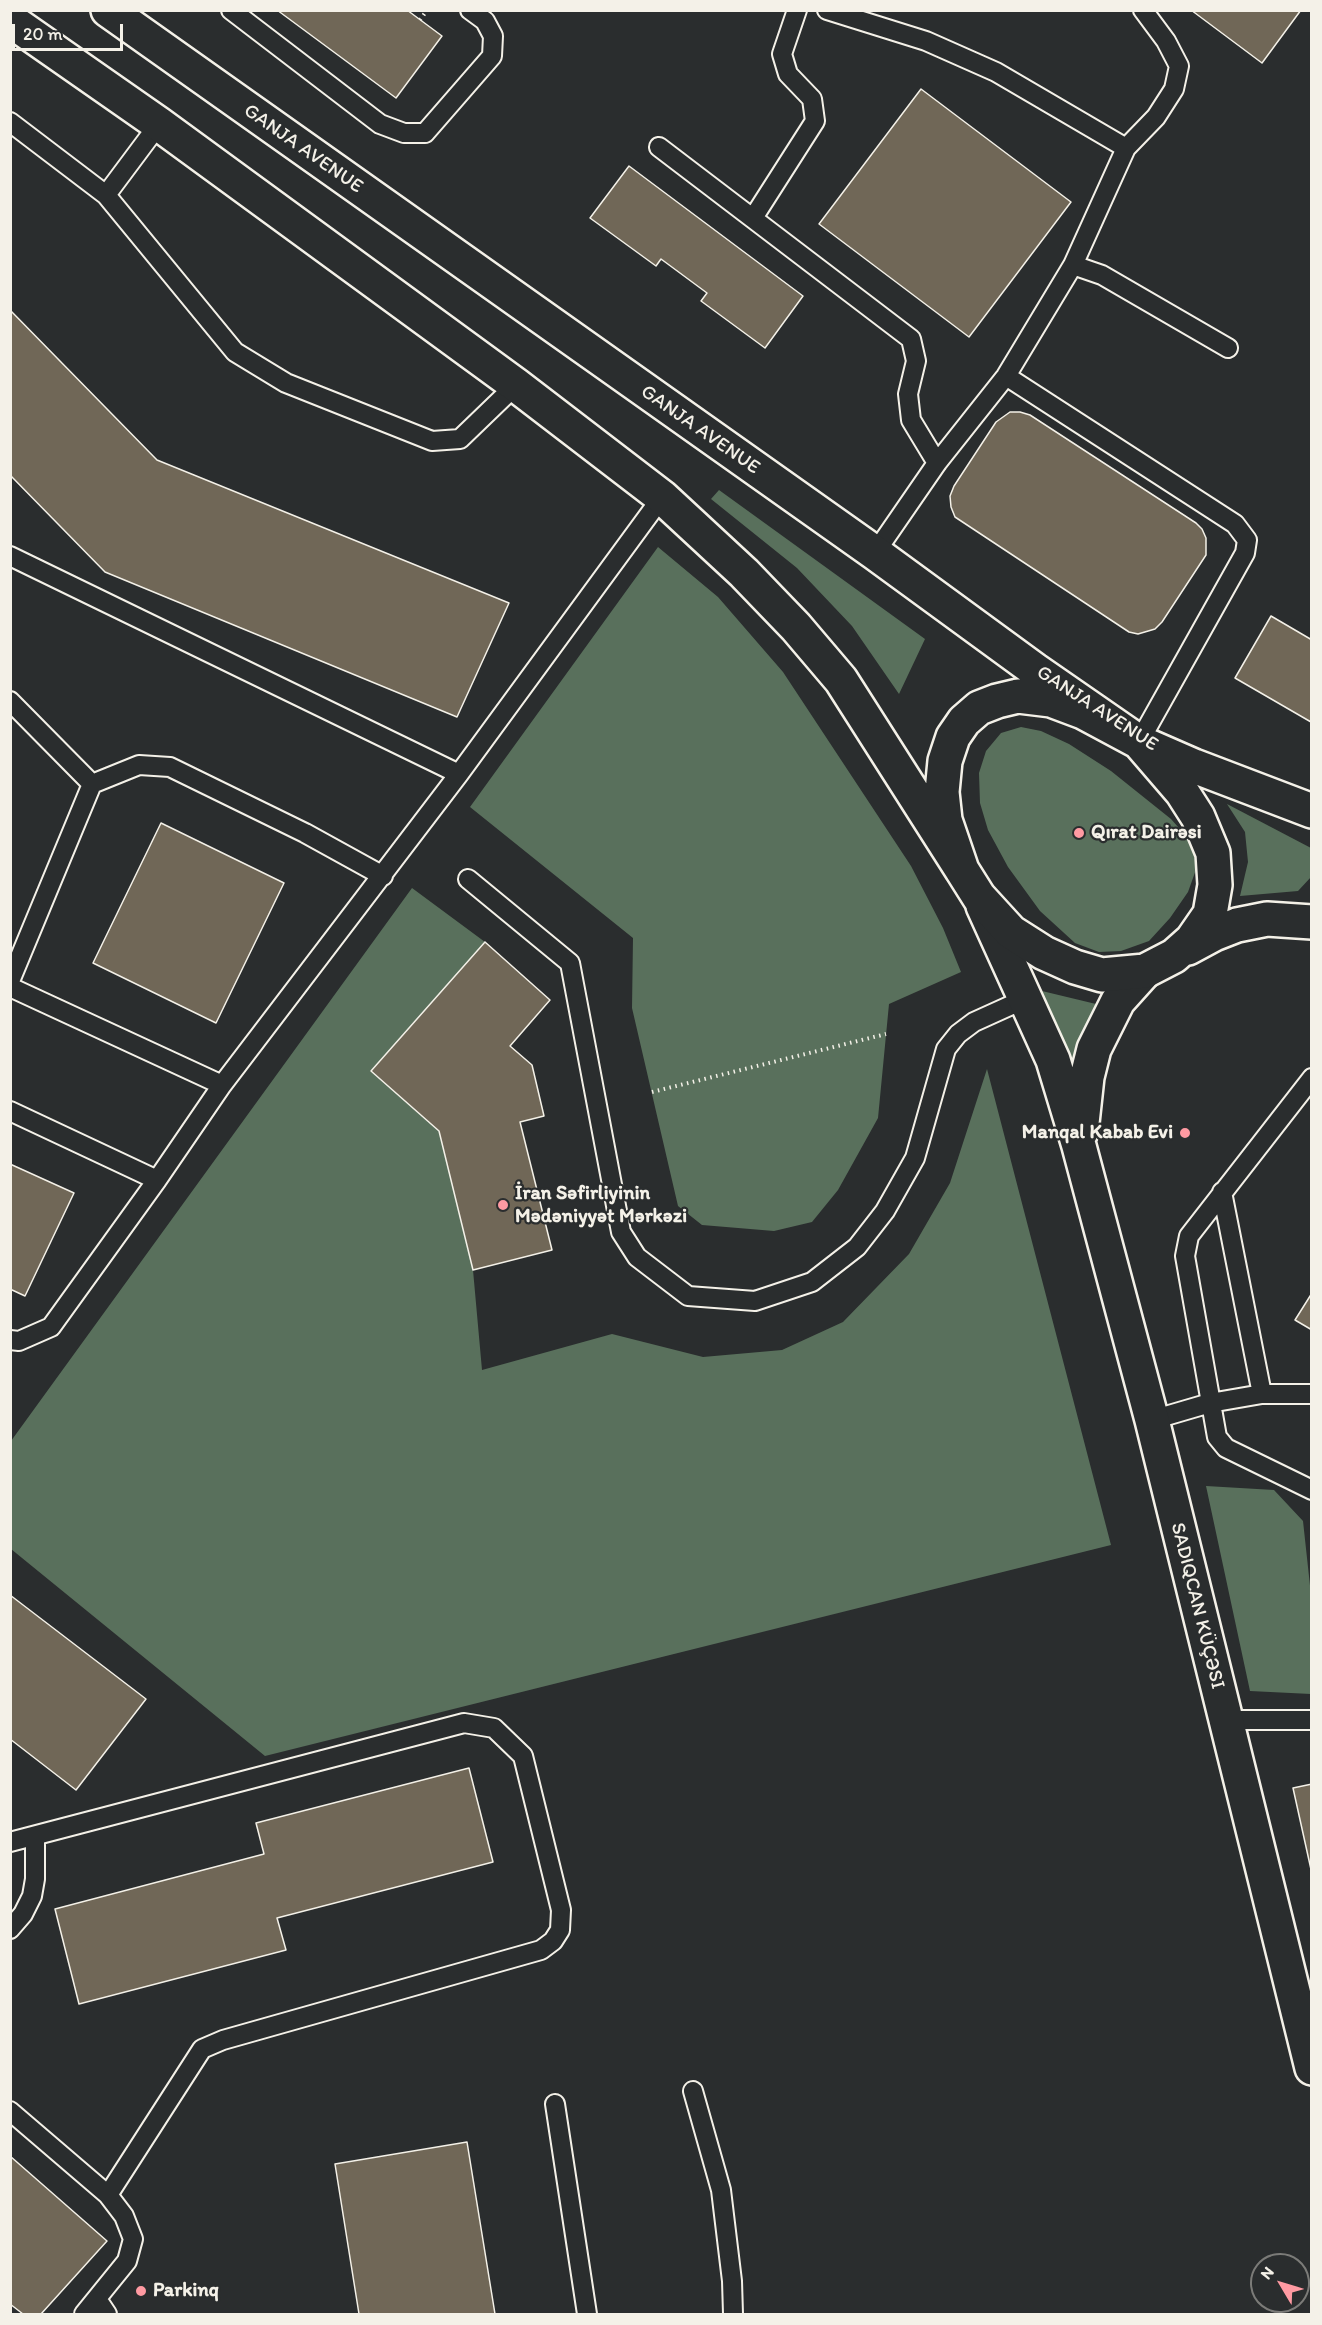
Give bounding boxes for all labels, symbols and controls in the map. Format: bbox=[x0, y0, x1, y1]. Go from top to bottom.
scale bar bbox=[15, 12, 126, 50]
text: 20 m bbox=[23, 23, 63, 45]
street label: GANJA AVENUE bbox=[239, 99, 367, 199]
street label: GANJA AVENUE bbox=[636, 380, 764, 480]
street label: GANJA AVENUE bbox=[1032, 661, 1162, 757]
place label: Qırat Dairəsi bbox=[1091, 821, 1202, 845]
marker: Qırat Dairəsi bbox=[1072, 826, 1086, 840]
place label: Manqal Kabab Evi bbox=[1022, 1121, 1173, 1145]
marker: Manqal Kabab Evi bbox=[1178, 1126, 1192, 1140]
place label: İran Səfirliyinin Mədəniyyət Mərkəzi bbox=[515, 1182, 687, 1229]
marker: İran Səfirliyinin Mədəniyyət Mərkəzi bbox=[496, 1198, 510, 1212]
street label: SADIQCAN KÜÇƏSI bbox=[1165, 1520, 1229, 1692]
north arrow bbox=[1250, 2253, 1310, 2313]
text: N bbox=[1256, 2263, 1278, 2283]
place label: Parkinq bbox=[153, 2279, 219, 2303]
marker: Parkinq bbox=[134, 2284, 148, 2298]

